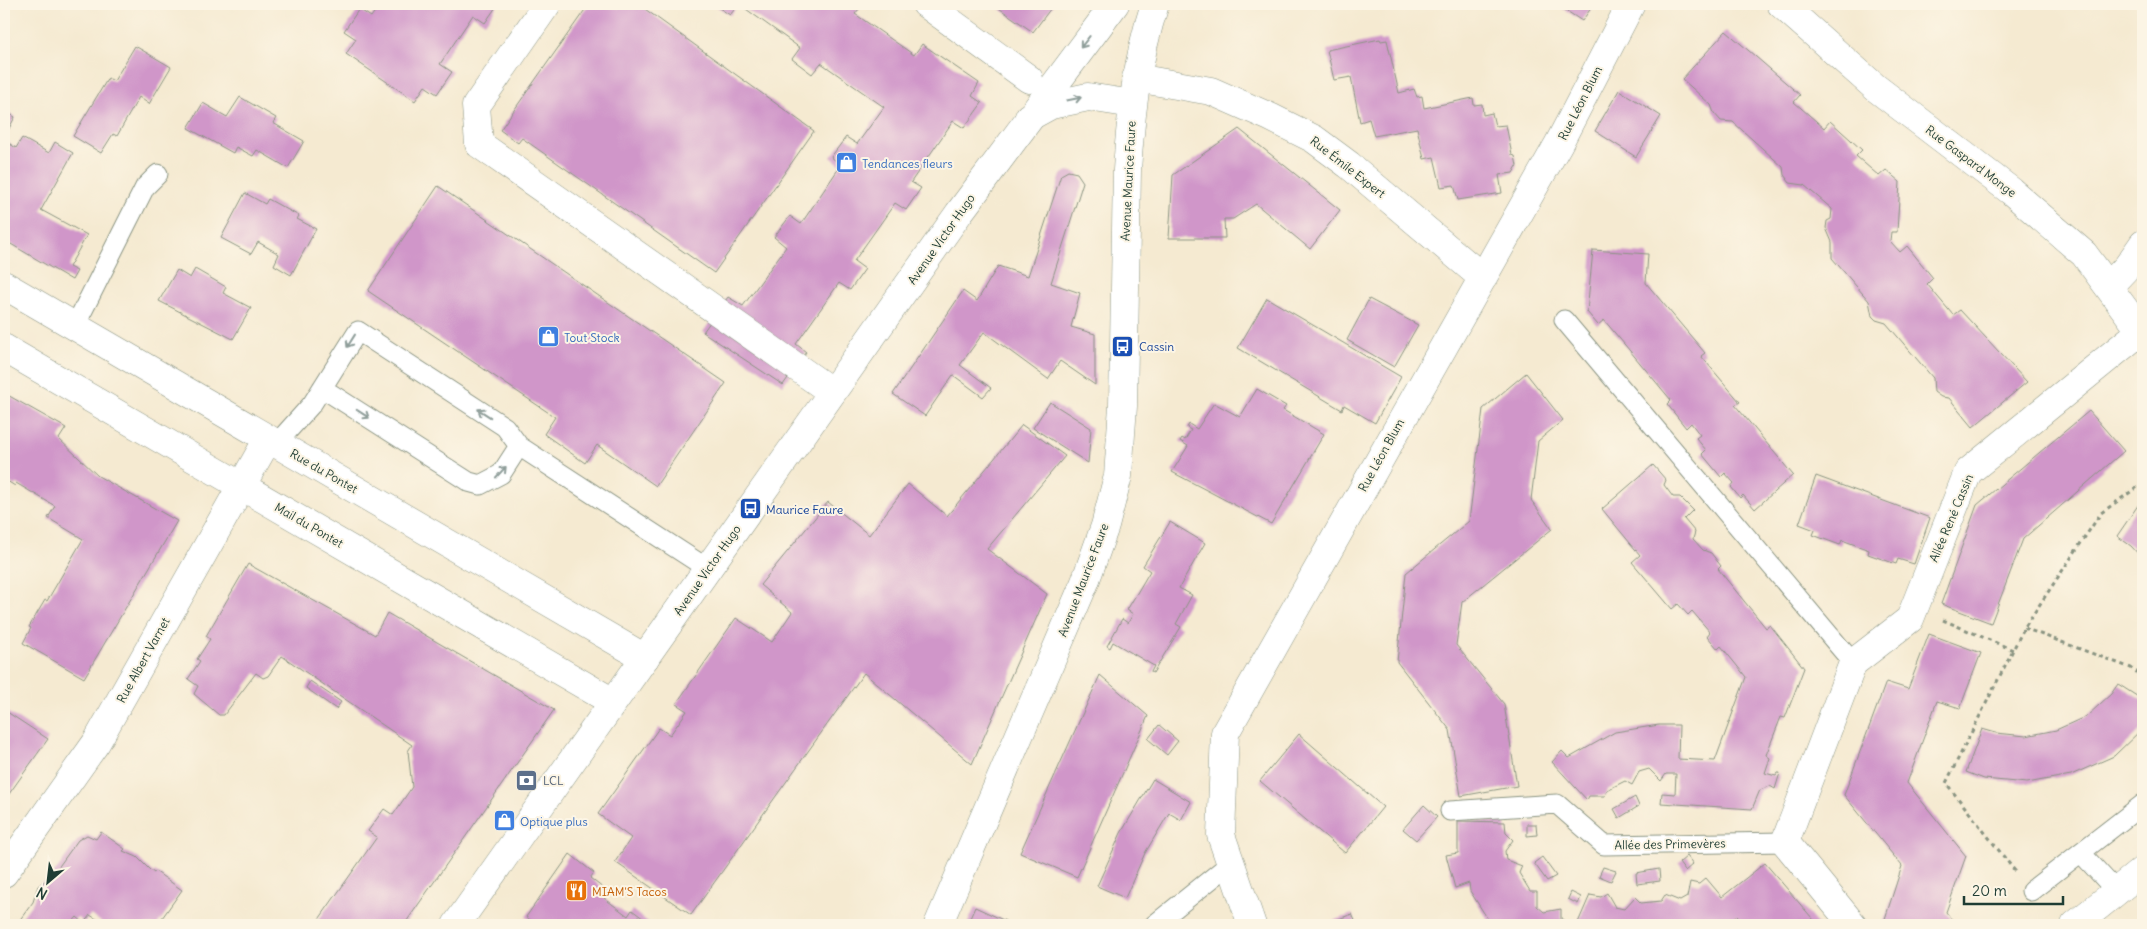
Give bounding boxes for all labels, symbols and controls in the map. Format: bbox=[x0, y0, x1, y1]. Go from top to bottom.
one-way arrow bbox=[1079, 35, 1090, 48]
street label: Rue Léon Blum bbox=[1555, 63, 1605, 143]
one-way arrow bbox=[1065, 94, 1081, 103]
street label: Avenue Maurice Faure bbox=[1117, 121, 1139, 241]
street label: Rue Gaspard Monge bbox=[1923, 122, 2019, 200]
street label: Rue Émile Expert bbox=[1307, 133, 1389, 201]
shop icon: Tendances fleurs bbox=[834, 151, 858, 175]
place label: Tendances fleurs bbox=[862, 156, 953, 171]
street label: Avenue Victor Hugo bbox=[904, 191, 978, 287]
shop icon: Tout Stock bbox=[536, 325, 560, 349]
place label: Tout Stock bbox=[564, 330, 620, 345]
one-way arrow bbox=[346, 334, 356, 348]
bus stop icon: Cassin bbox=[1111, 334, 1135, 358]
place label: Cassin bbox=[1139, 339, 1174, 354]
one-way arrow bbox=[477, 408, 491, 418]
one-way arrow bbox=[356, 409, 370, 419]
street label: Rue Léon Blum bbox=[1355, 415, 1407, 494]
street label: Rue du Pontet bbox=[287, 446, 361, 496]
one-way arrow bbox=[494, 466, 506, 479]
street label: Allée René Cassin bbox=[1926, 472, 1976, 564]
bus stop icon: Maurice Faure bbox=[738, 497, 762, 521]
street label: Mail du Pontet bbox=[272, 499, 346, 551]
place label: Maurice Faure bbox=[766, 502, 843, 517]
street label: Avenue Maurice Faure bbox=[1054, 521, 1112, 639]
street label: Avenue Victor Hugo bbox=[670, 522, 744, 618]
street label: Rue Albert Varnet bbox=[113, 615, 173, 705]
bank icon: LCL bbox=[515, 768, 539, 792]
place label: LCL bbox=[543, 773, 564, 788]
shop icon: Optique plus bbox=[492, 809, 516, 833]
place label: Optique plus bbox=[520, 814, 588, 829]
street label: Allée des Primevères bbox=[1614, 836, 1726, 852]
north arrow bbox=[22, 856, 72, 906]
scale bar bbox=[1964, 874, 2063, 906]
restaurant icon: MIAM'S Tacos bbox=[564, 879, 588, 903]
text: 20 m bbox=[1972, 881, 2007, 900]
text: N bbox=[33, 883, 50, 904]
place label: MIAM'S Tacos bbox=[592, 884, 667, 899]

